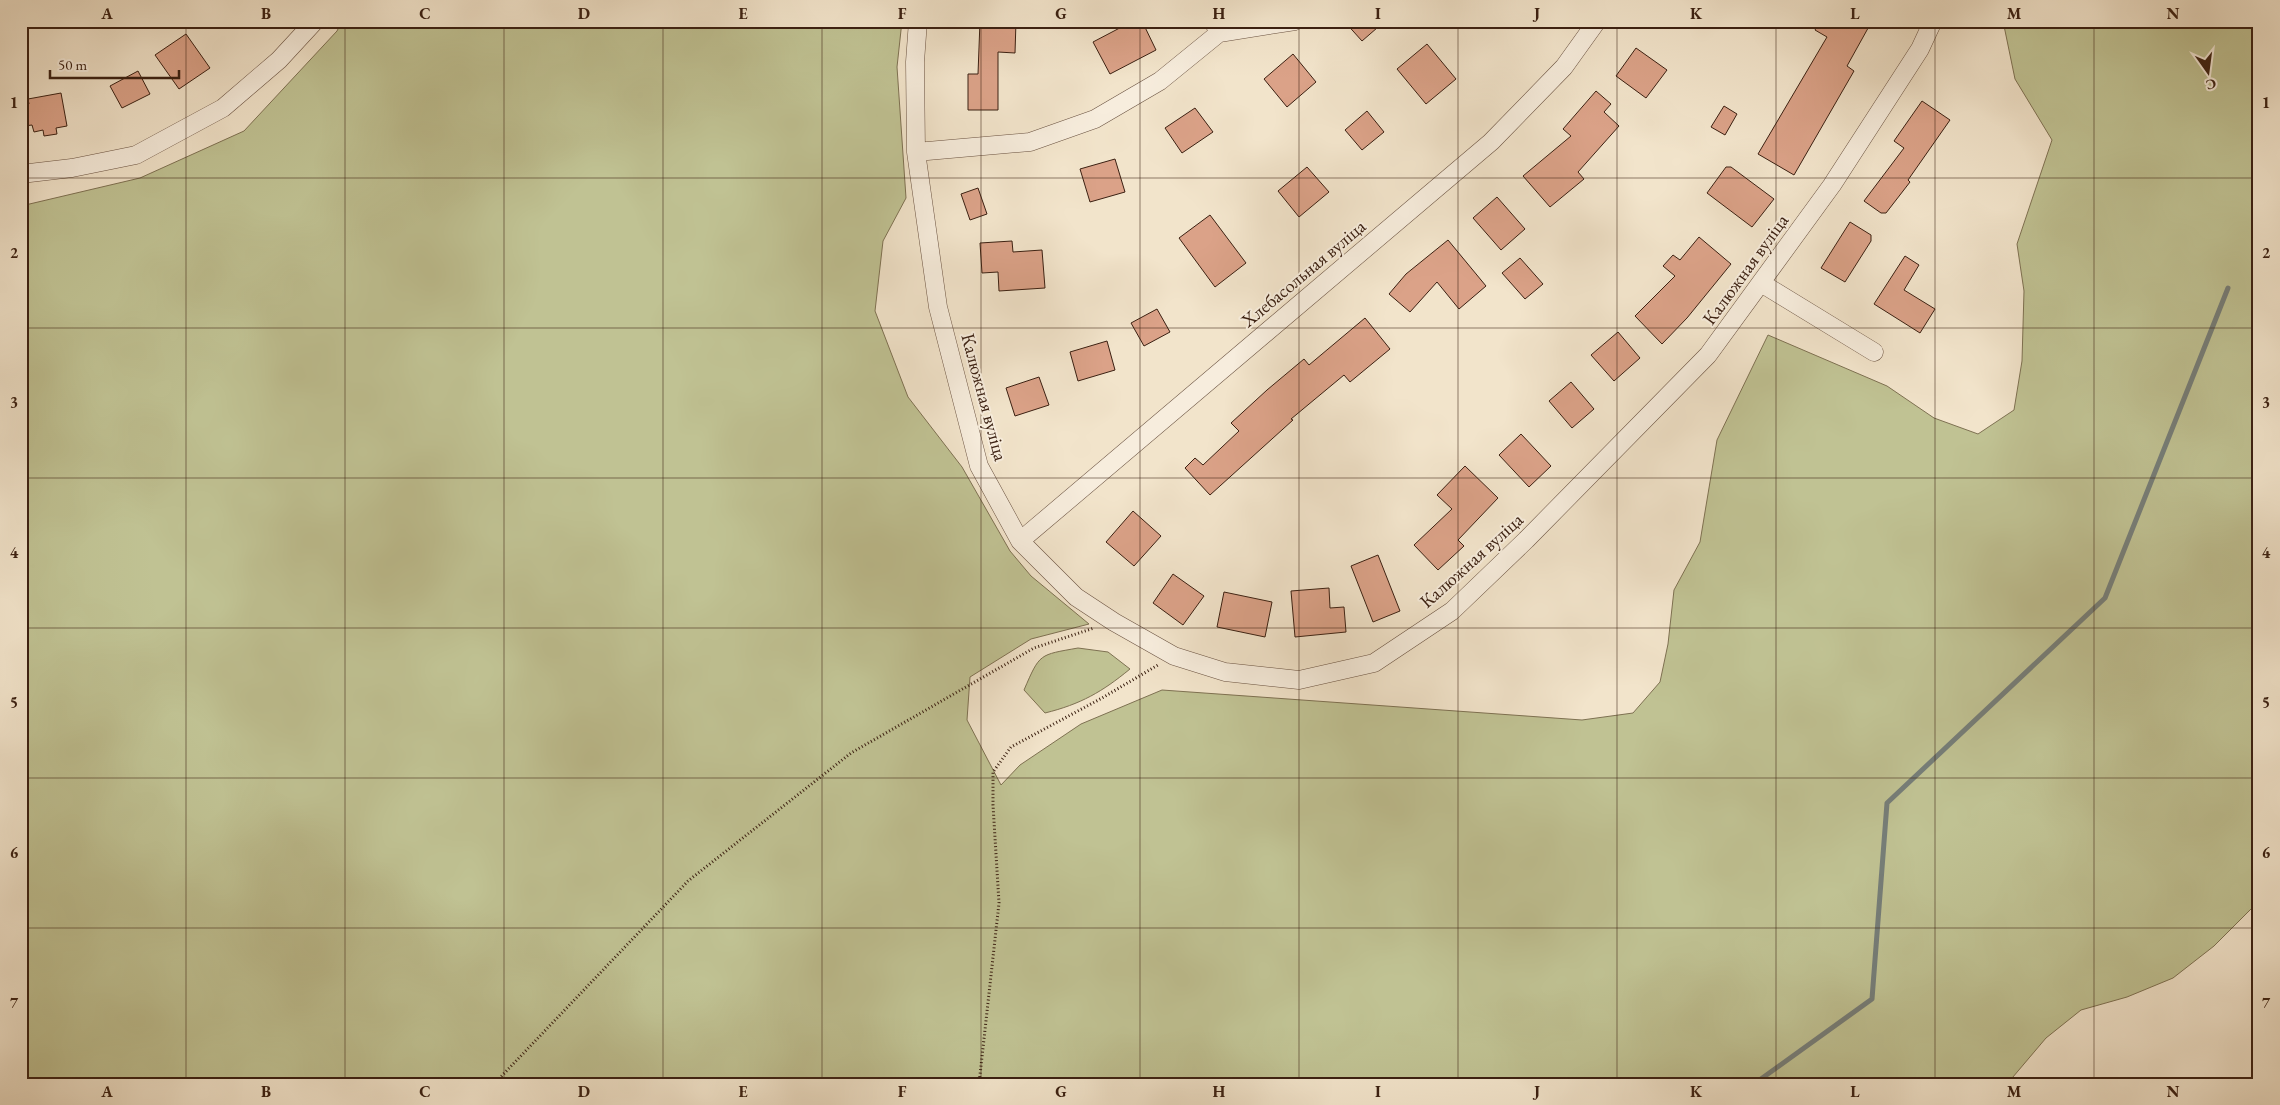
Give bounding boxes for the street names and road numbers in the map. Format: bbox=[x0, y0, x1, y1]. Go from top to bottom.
street label: Калюжная вуліца bbox=[1697, 209, 1794, 330]
street label: Хлебасольная вуліца bbox=[1235, 214, 1371, 334]
street label: Калюжная вуліца bbox=[955, 331, 1014, 464]
street label: Калюжная вуліца bbox=[1414, 507, 1529, 614]

